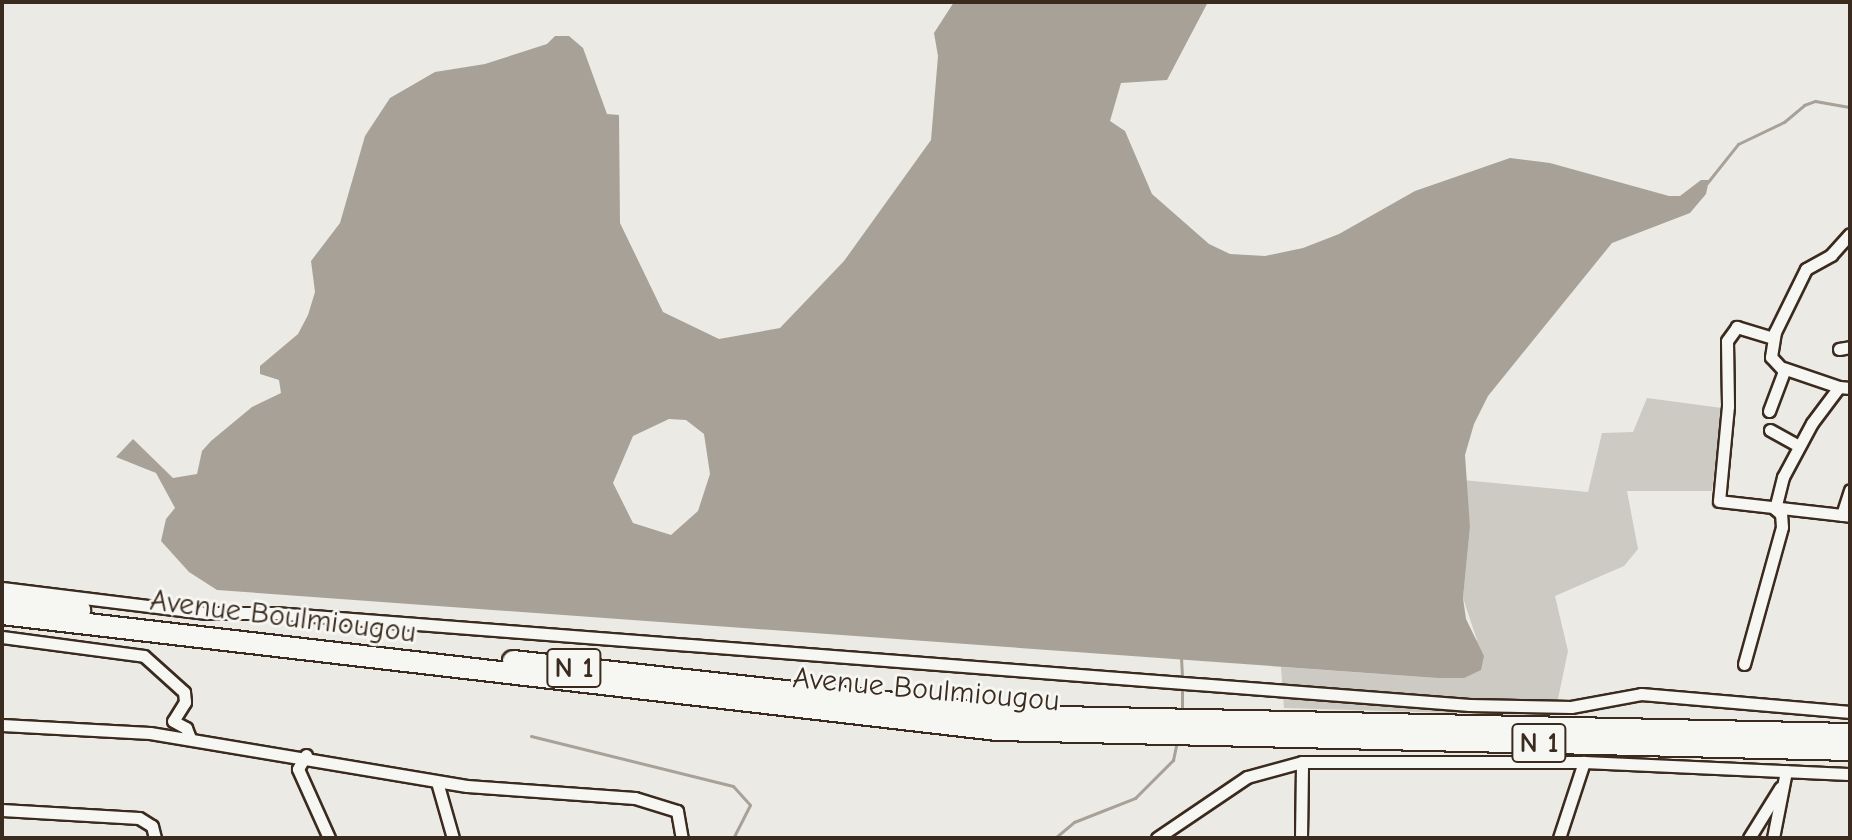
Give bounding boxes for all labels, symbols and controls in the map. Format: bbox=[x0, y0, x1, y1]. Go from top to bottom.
street label: Avenue Boulmiougou bbox=[148, 583, 418, 651]
road number: N 1 bbox=[546, 644, 602, 692]
street label: Avenue Boulmiougou bbox=[791, 660, 1061, 720]
road number: N 1 bbox=[1511, 719, 1567, 767]

